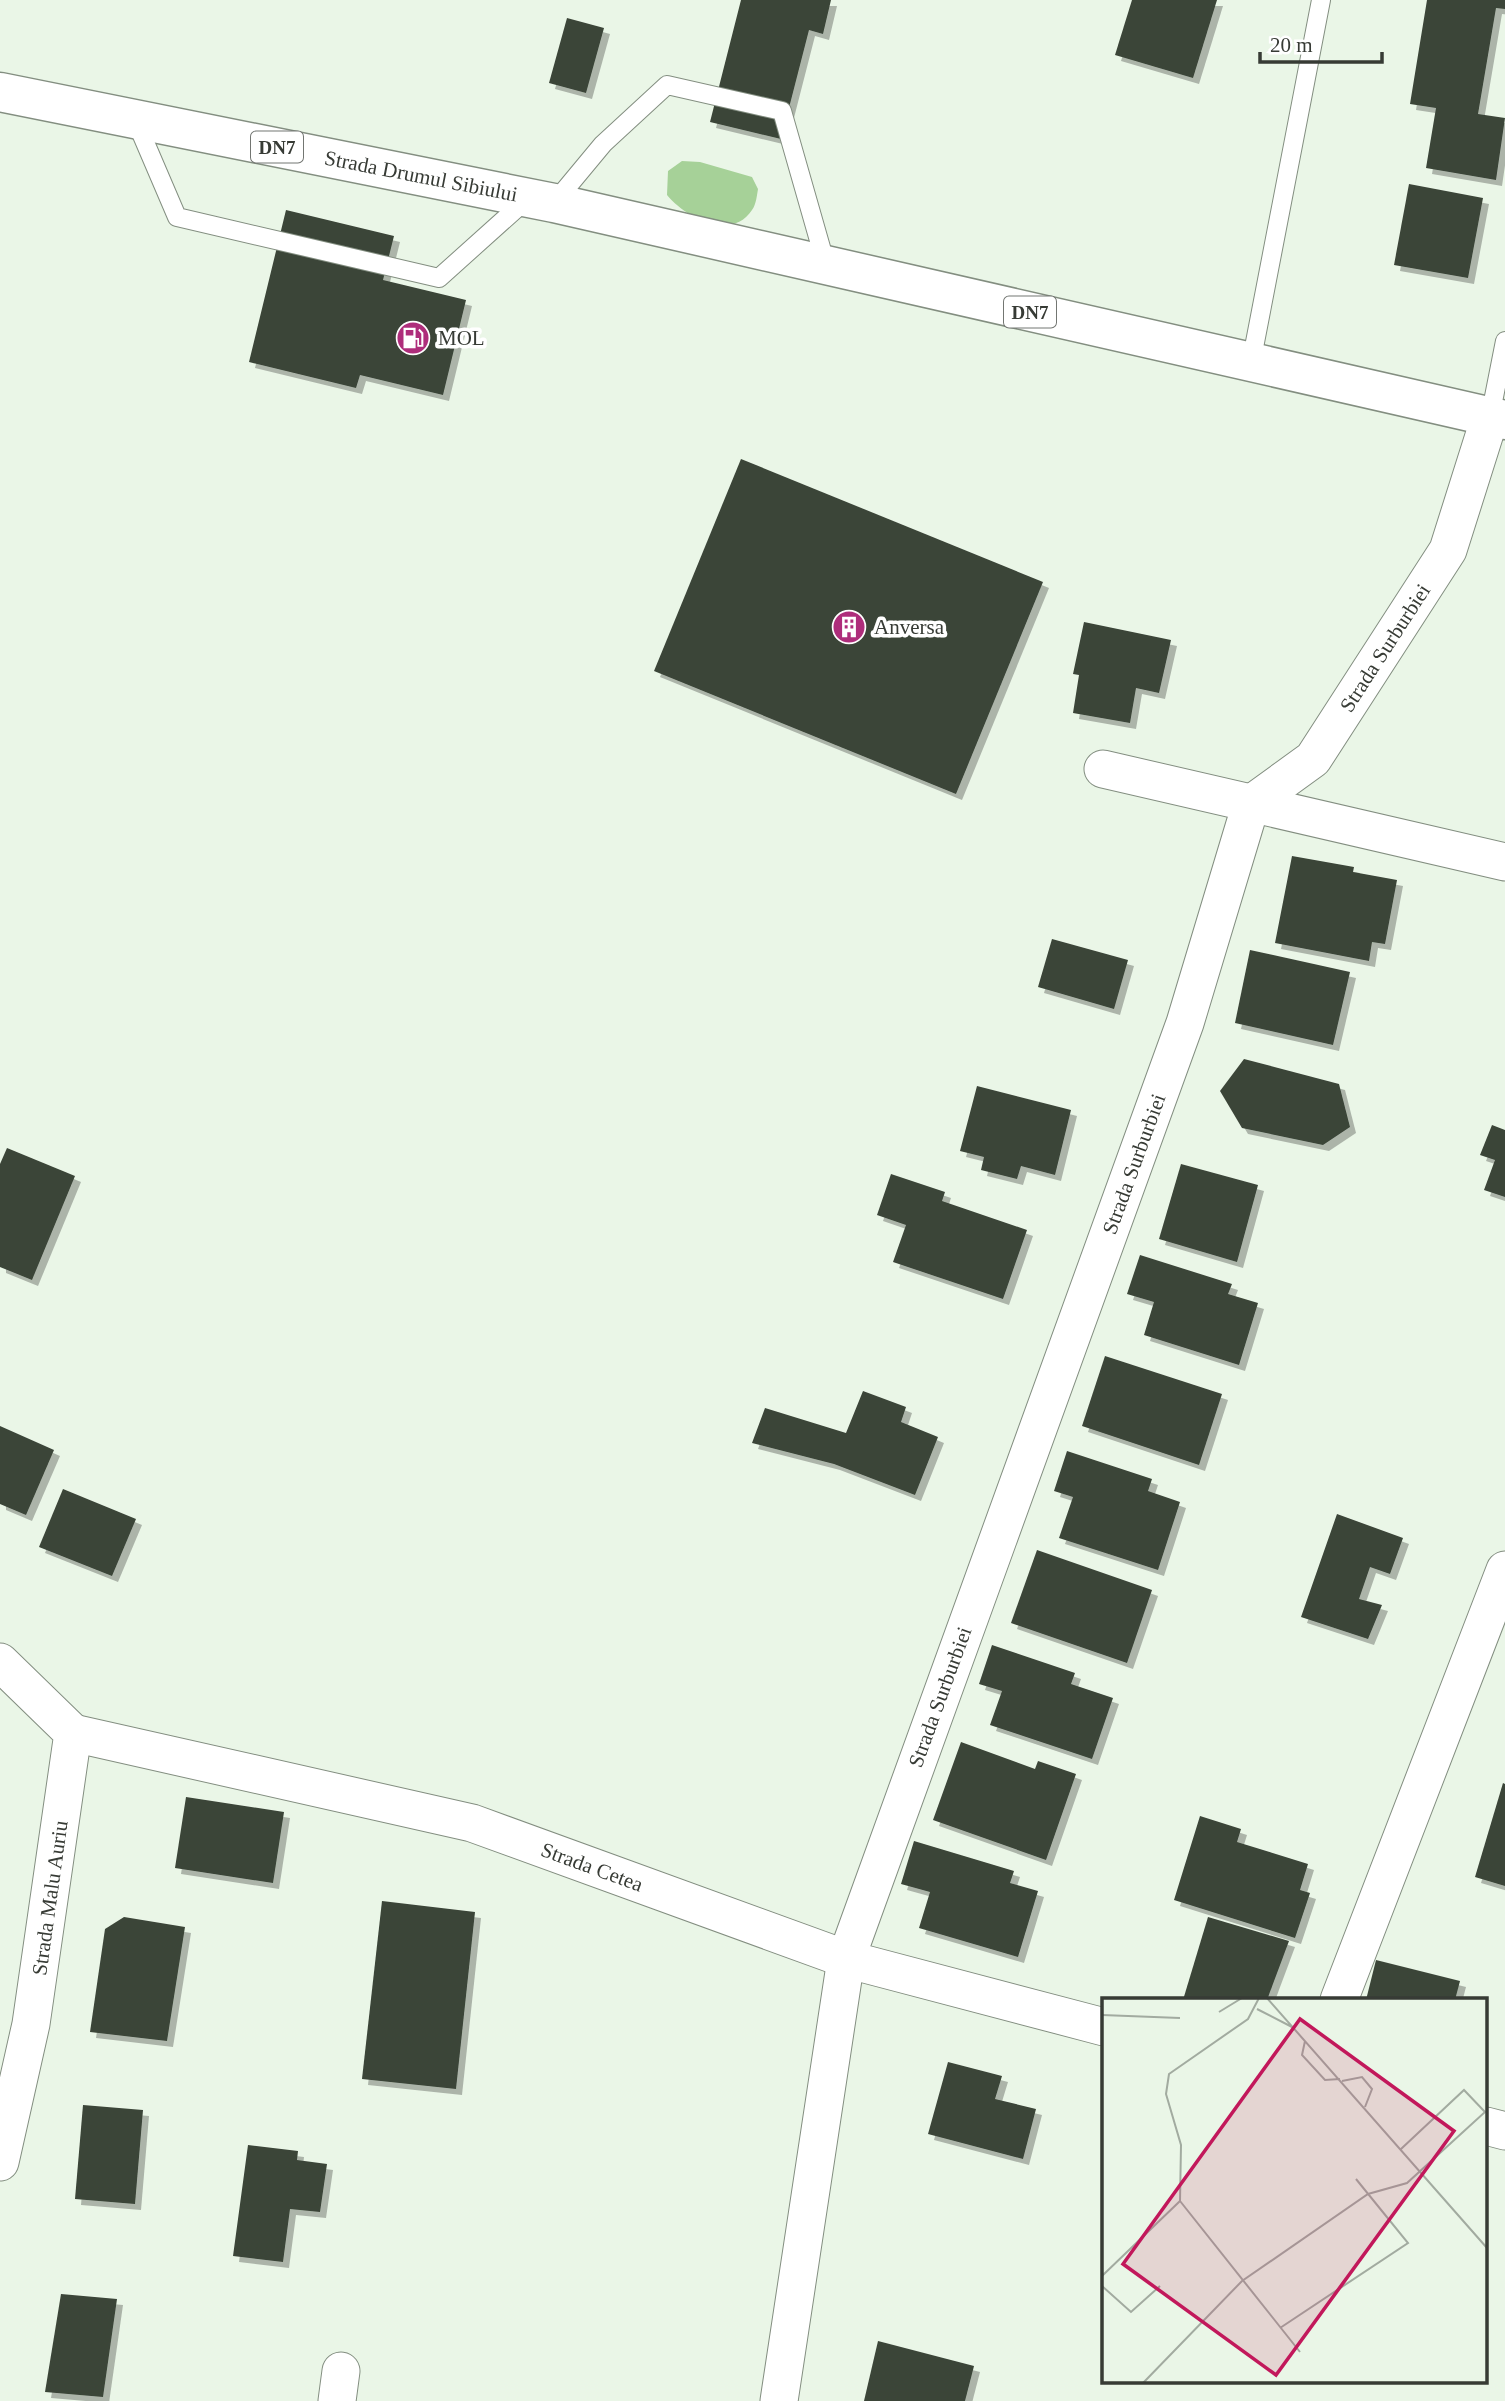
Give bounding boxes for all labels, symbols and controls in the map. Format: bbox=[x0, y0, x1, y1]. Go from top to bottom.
scale bar bbox=[1260, 21, 1382, 65]
text: 20 m bbox=[1270, 33, 1313, 57]
road number: DN7 bbox=[251, 132, 303, 162]
street label: Strada Drumul Sibiului bbox=[323, 146, 520, 207]
road number: DN7 bbox=[1004, 296, 1056, 328]
fuel station icon: MOL bbox=[394, 319, 432, 357]
place label: MOL bbox=[438, 326, 485, 350]
street label: Strada Surburbiei bbox=[1335, 579, 1435, 716]
building icon: Anversa bbox=[830, 608, 868, 646]
place label: Anversa bbox=[874, 615, 945, 639]
street label: Strada Surburbiei bbox=[1097, 1090, 1171, 1237]
street label: Strada Surburbiei bbox=[903, 1623, 977, 1770]
street label: Strada Malu Auriu bbox=[27, 1818, 73, 1977]
street label: Strada Cetea bbox=[538, 1837, 647, 1897]
inset map bbox=[1102, 1998, 1488, 2384]

